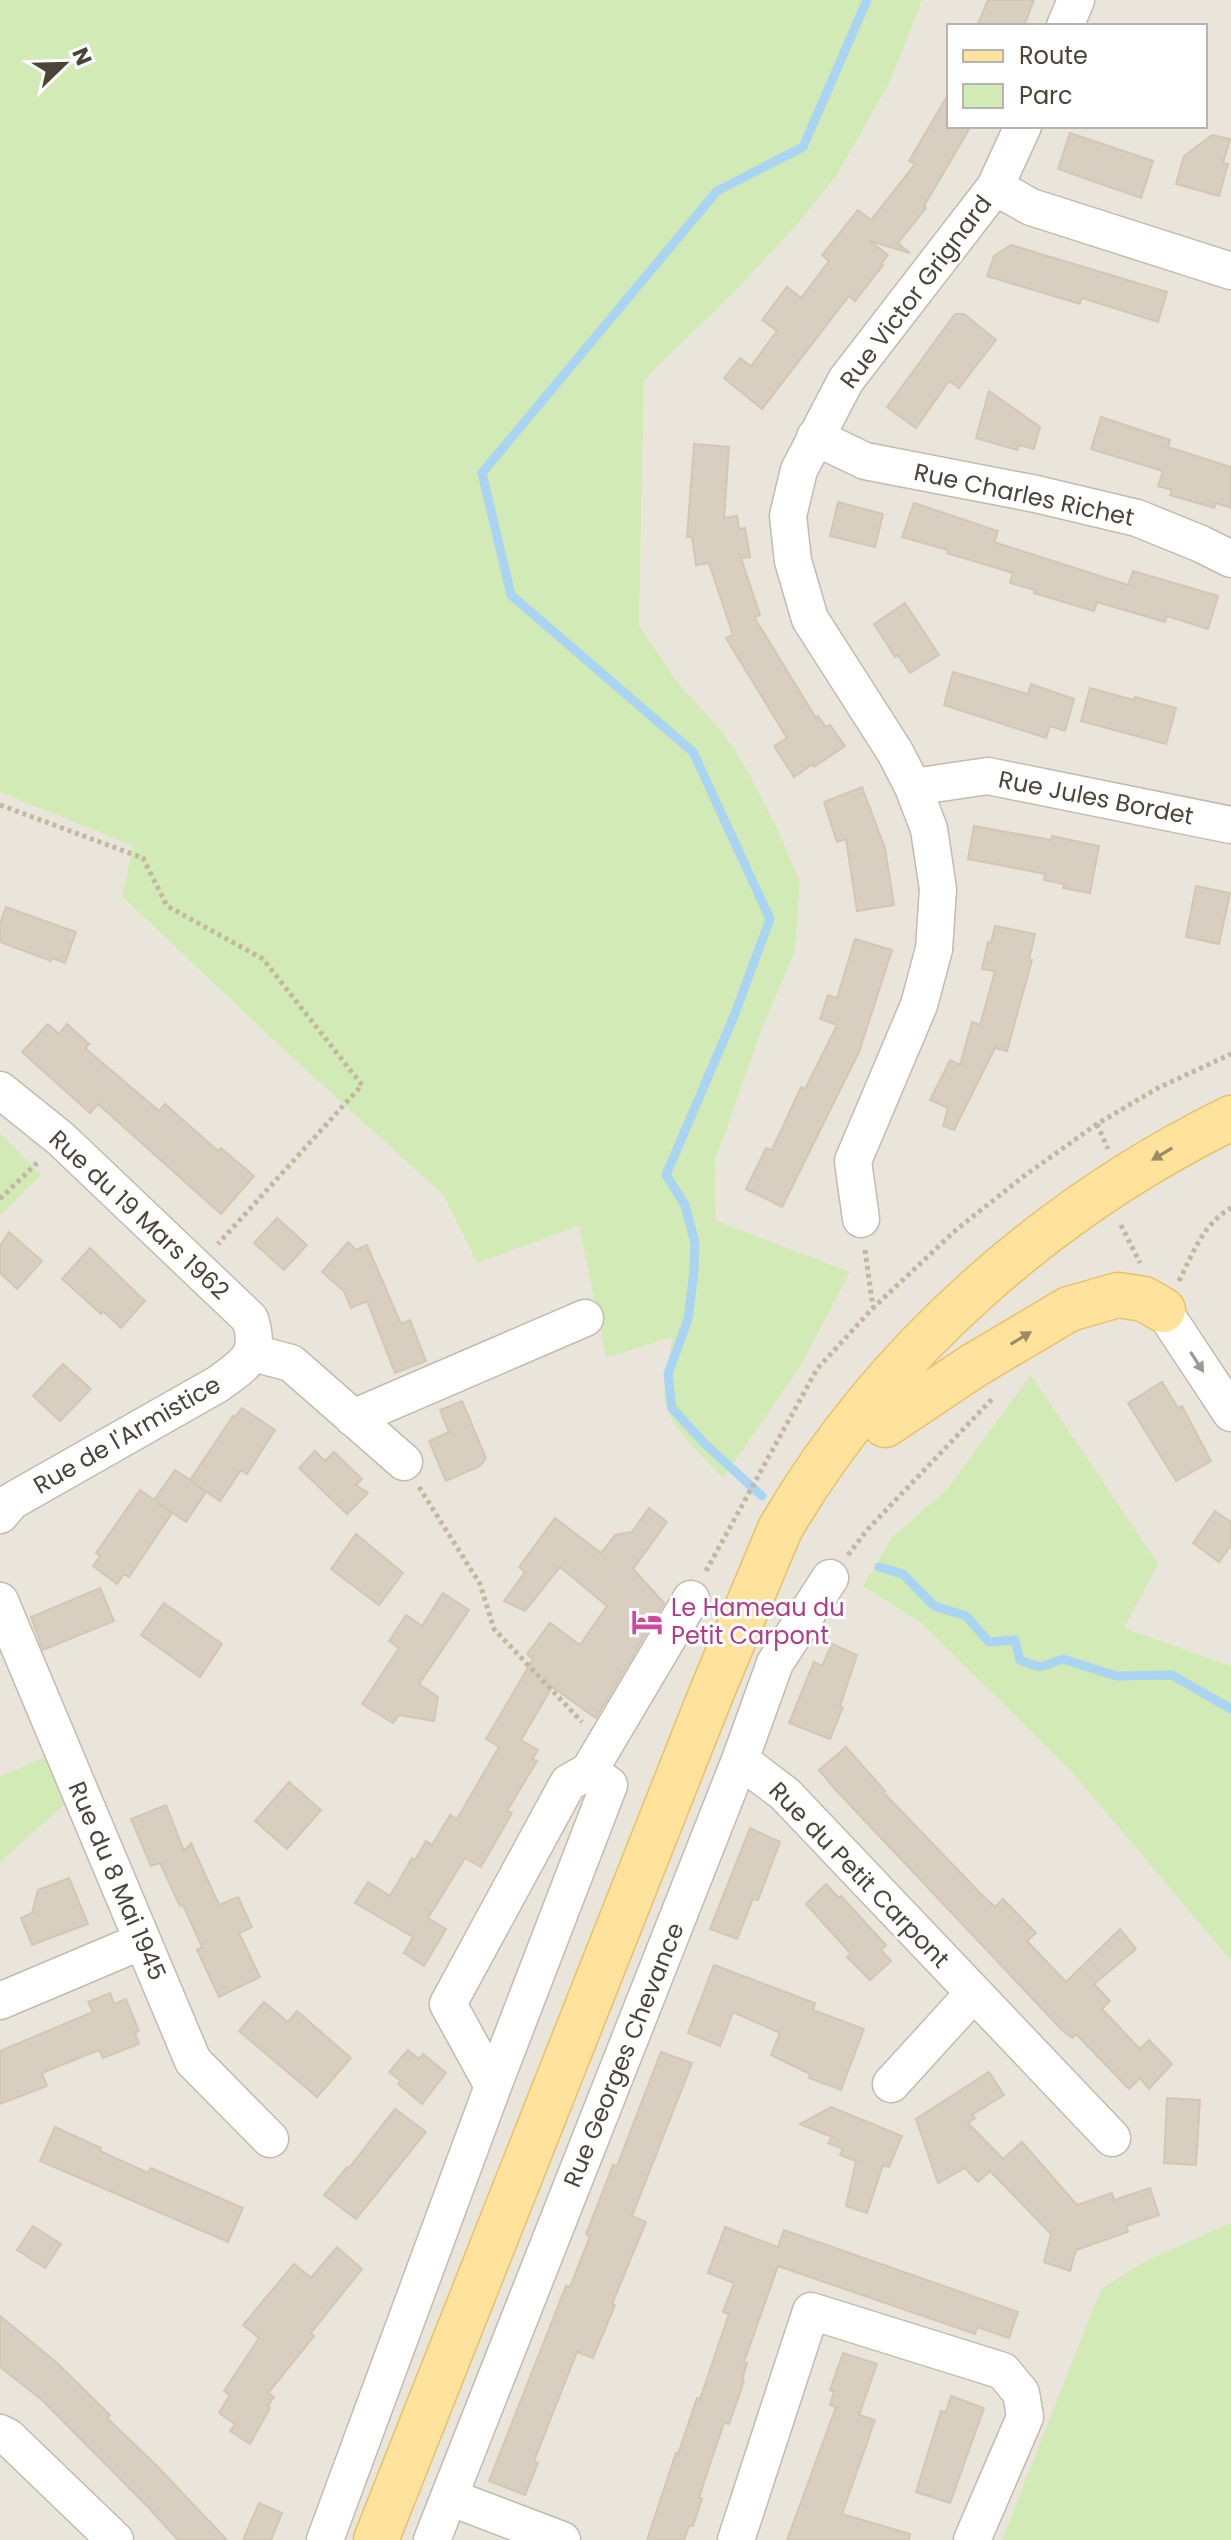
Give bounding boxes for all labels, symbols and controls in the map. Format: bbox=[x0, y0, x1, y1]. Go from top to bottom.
north arrow bbox=[24, 24, 104, 104]
legend bbox=[947, 24, 1207, 128]
text: Route bbox=[1019, 39, 1088, 72]
text: N bbox=[64, 43, 99, 70]
text: Parc bbox=[1019, 79, 1073, 112]
street label: Rue Victor Grignard bbox=[832, 188, 999, 395]
street label: Rue Charles Richet bbox=[911, 455, 1137, 534]
street label: Rue Jules Bordet bbox=[996, 762, 1196, 833]
street label: Rue du 19 Mars 1962 bbox=[42, 1122, 237, 1307]
one-way arrow bbox=[1151, 1147, 1173, 1161]
one-way arrow bbox=[1010, 1331, 1032, 1345]
one-way arrow bbox=[1189, 1351, 1204, 1372]
street label: Rue de l'Armistice bbox=[27, 1368, 226, 1502]
place label: Le Hameau du Petit Carpont bbox=[671, 1591, 845, 1652]
hotel icon: Le Hameau du Petit Carpont bbox=[630, 1605, 664, 1639]
street label: Rue du Petit Carpont bbox=[762, 1774, 957, 1975]
street label: Rue du 8 Mai 1945 bbox=[61, 1776, 174, 1985]
street label: Rue Georges Chevance bbox=[555, 1918, 692, 2192]

